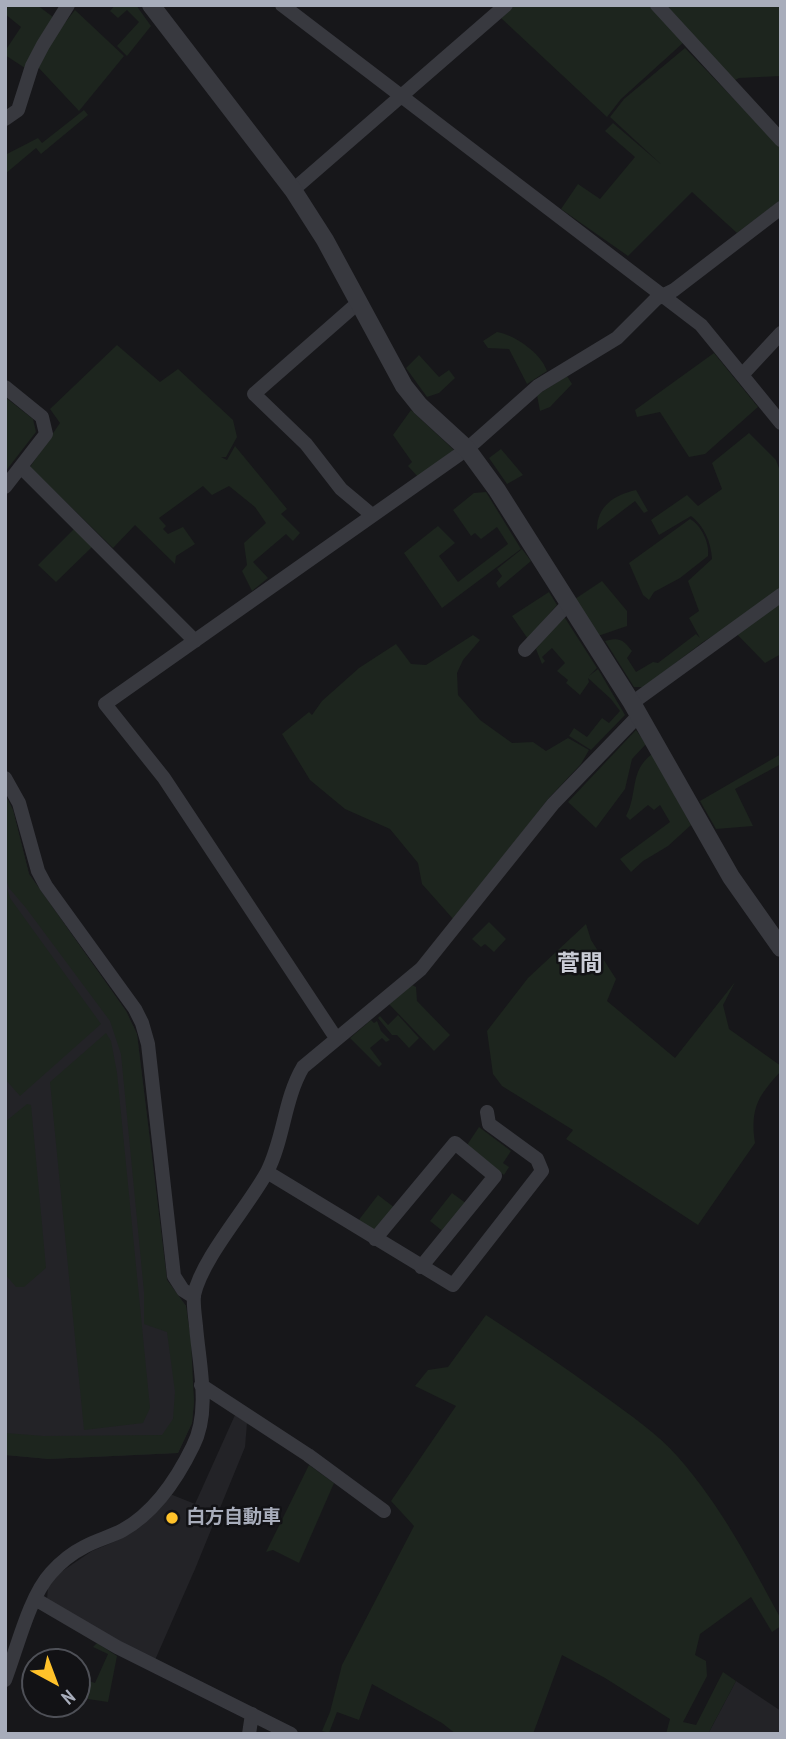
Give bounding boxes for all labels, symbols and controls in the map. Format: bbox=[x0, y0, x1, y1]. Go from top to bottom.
district label: 菅間 bbox=[557, 950, 603, 978]
place label: 白方自動車 bbox=[186, 1507, 281, 1529]
marker: 白方自動車 bbox=[164, 1510, 180, 1526]
north arrow bbox=[21, 1648, 91, 1718]
text: N bbox=[57, 1685, 80, 1710]

